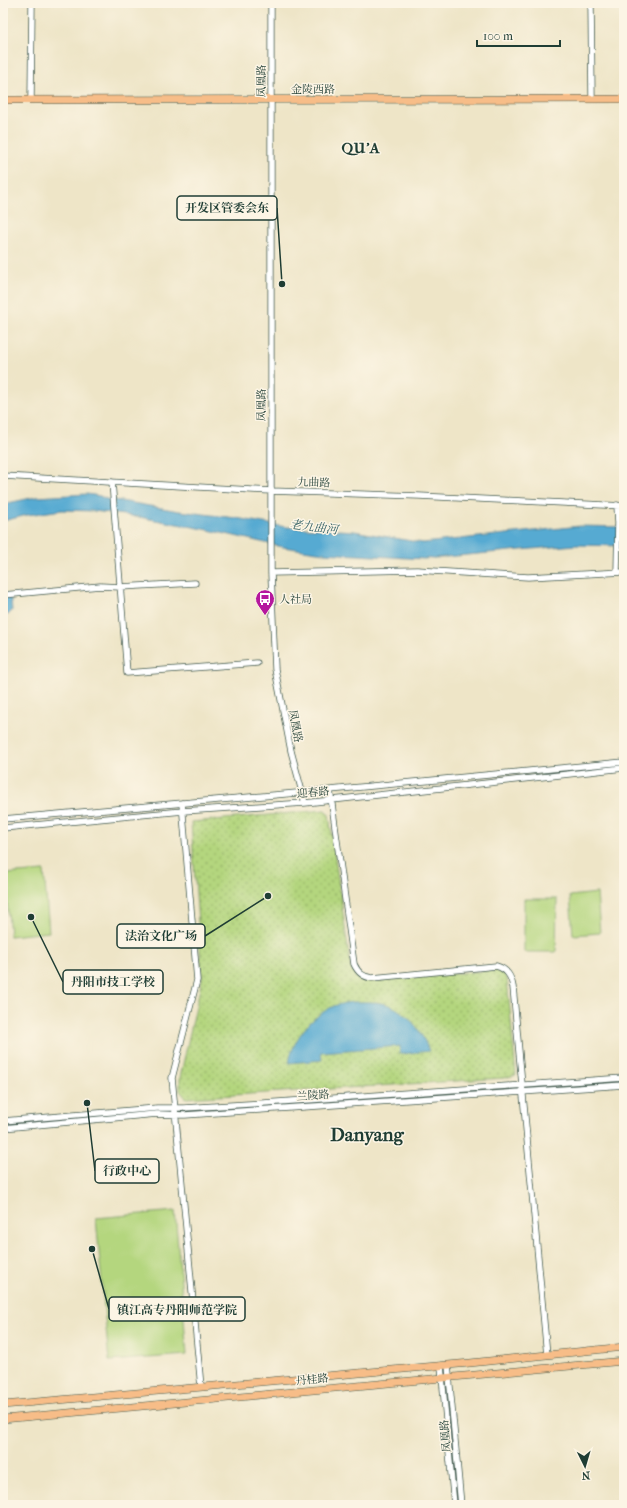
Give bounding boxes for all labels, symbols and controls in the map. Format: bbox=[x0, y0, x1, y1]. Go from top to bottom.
scale bar bbox=[477, 22, 560, 48]
text: 100 m bbox=[483, 29, 513, 43]
street label: 凤凰路 bbox=[255, 65, 268, 98]
street label: 金陵西路 bbox=[291, 83, 335, 96]
district label: QU'A bbox=[341, 139, 381, 157]
callout: 开发区管委会东 bbox=[177, 196, 277, 220]
text: 开发区管委会东 bbox=[185, 201, 269, 215]
street label: 凤凰路 bbox=[255, 389, 268, 422]
street label: 九曲路 bbox=[297, 475, 331, 490]
water label: 老九曲河 bbox=[289, 517, 341, 537]
bus stop icon: 人社局 bbox=[254, 588, 276, 616]
place label: 人社局 bbox=[279, 593, 312, 606]
street label: 凤凰路 bbox=[286, 709, 305, 744]
street label: 迎春路 bbox=[296, 785, 330, 800]
callout: 法治文化广场 bbox=[117, 924, 205, 948]
text: 法治文化广场 bbox=[125, 929, 197, 943]
callout: 丹阳市技工学校 bbox=[63, 970, 163, 994]
text: 丹阳市技工学校 bbox=[71, 975, 155, 989]
street label: 兰陵路 bbox=[296, 1088, 330, 1103]
district label: Danyang bbox=[330, 1124, 405, 1146]
callout: 行政中心 bbox=[95, 1159, 159, 1183]
text: 行政中心 bbox=[103, 1164, 151, 1178]
callout: 镇江高专丹阳师范学院 bbox=[109, 1297, 245, 1321]
text: 镇江高专丹阳师范学院 bbox=[117, 1303, 237, 1317]
street label: 丹桂路 bbox=[295, 1372, 329, 1387]
street label: 凤凰路 bbox=[438, 1419, 453, 1453]
north arrow bbox=[565, 1446, 605, 1486]
text: N bbox=[580, 1469, 591, 1482]

